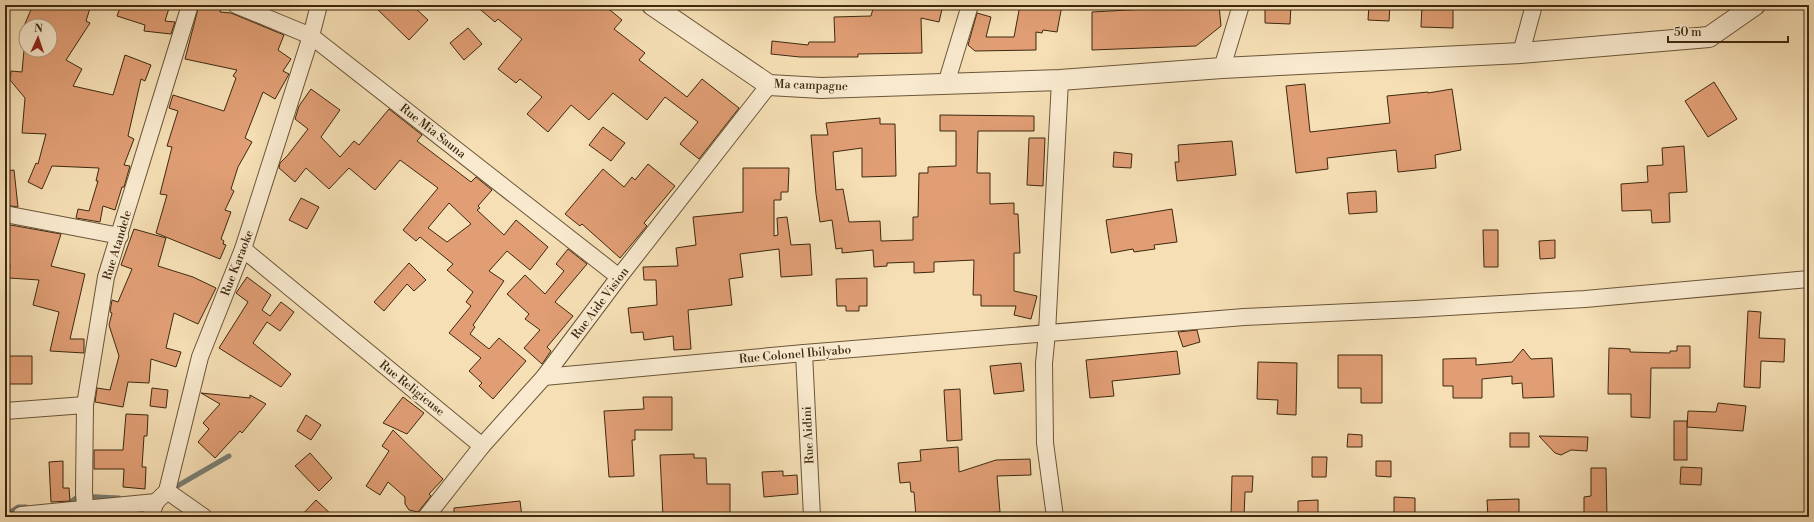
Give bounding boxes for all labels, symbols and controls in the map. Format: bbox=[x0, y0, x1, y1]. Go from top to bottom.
north arrow bbox=[18, 18, 58, 58]
scale bar bbox=[1668, 18, 1788, 44]
text: N bbox=[34, 22, 43, 36]
text: 50 m bbox=[1674, 25, 1702, 40]
street label: Ma campagne bbox=[774, 77, 848, 94]
street label: Rue Mia Sauna bbox=[397, 101, 469, 162]
street label: Rue Atandele bbox=[100, 208, 135, 282]
street label: Rue Karaoke bbox=[218, 228, 257, 298]
street label: Rue Aide Vision bbox=[568, 264, 632, 342]
street label: Rue Colonel Ibilyabo bbox=[738, 342, 852, 367]
street label: Rue Religieuse bbox=[376, 357, 447, 419]
street label: Rue Aidini bbox=[799, 406, 818, 464]

